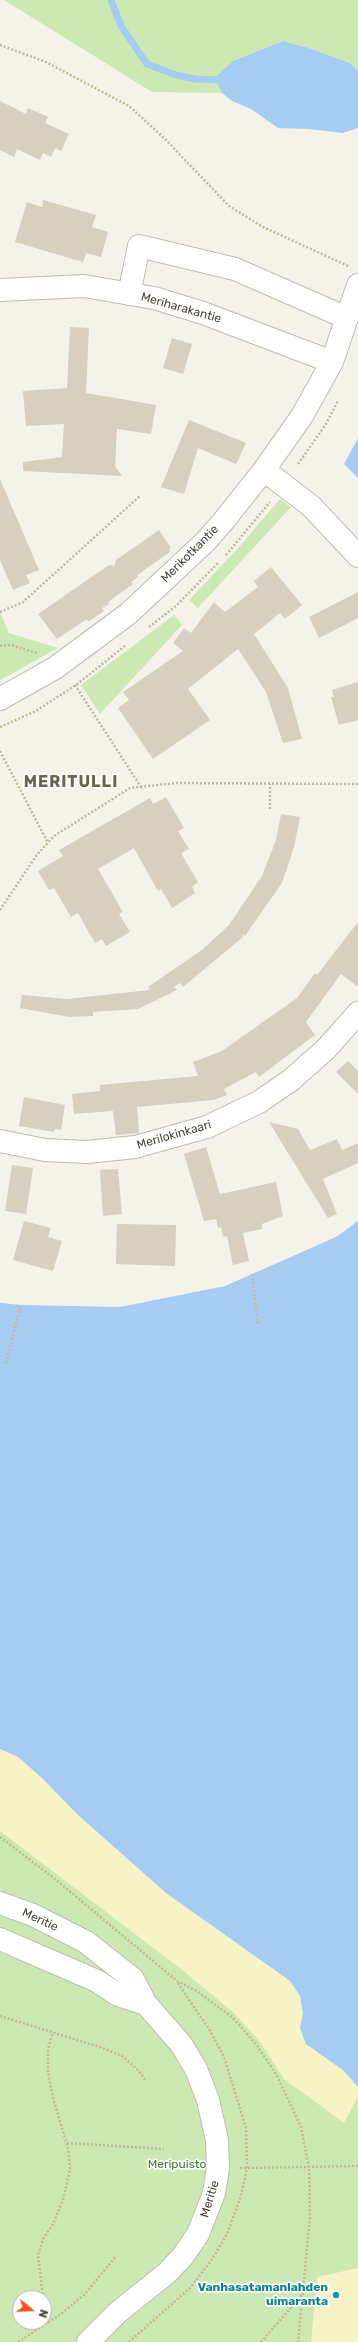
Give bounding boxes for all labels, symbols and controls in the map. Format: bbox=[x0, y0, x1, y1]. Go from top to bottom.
street label: Meriharakantie bbox=[139, 290, 223, 326]
street label: Merikotkantie bbox=[158, 522, 222, 586]
district label: MERITULLI bbox=[24, 772, 118, 792]
street label: Merilokinkaari bbox=[135, 1118, 213, 1152]
street label: Meritie bbox=[20, 1905, 60, 1935]
park label: Meripuisto bbox=[148, 2158, 206, 2172]
street label: Meritie bbox=[198, 2179, 222, 2219]
place label: Vanhasatamanlahden uimaranta bbox=[198, 2281, 328, 2309]
north arrow bbox=[12, 2290, 52, 2330]
marker: Vanhasatamanlahden uimaranta bbox=[331, 2290, 341, 2300]
text: N bbox=[36, 2308, 50, 2319]

